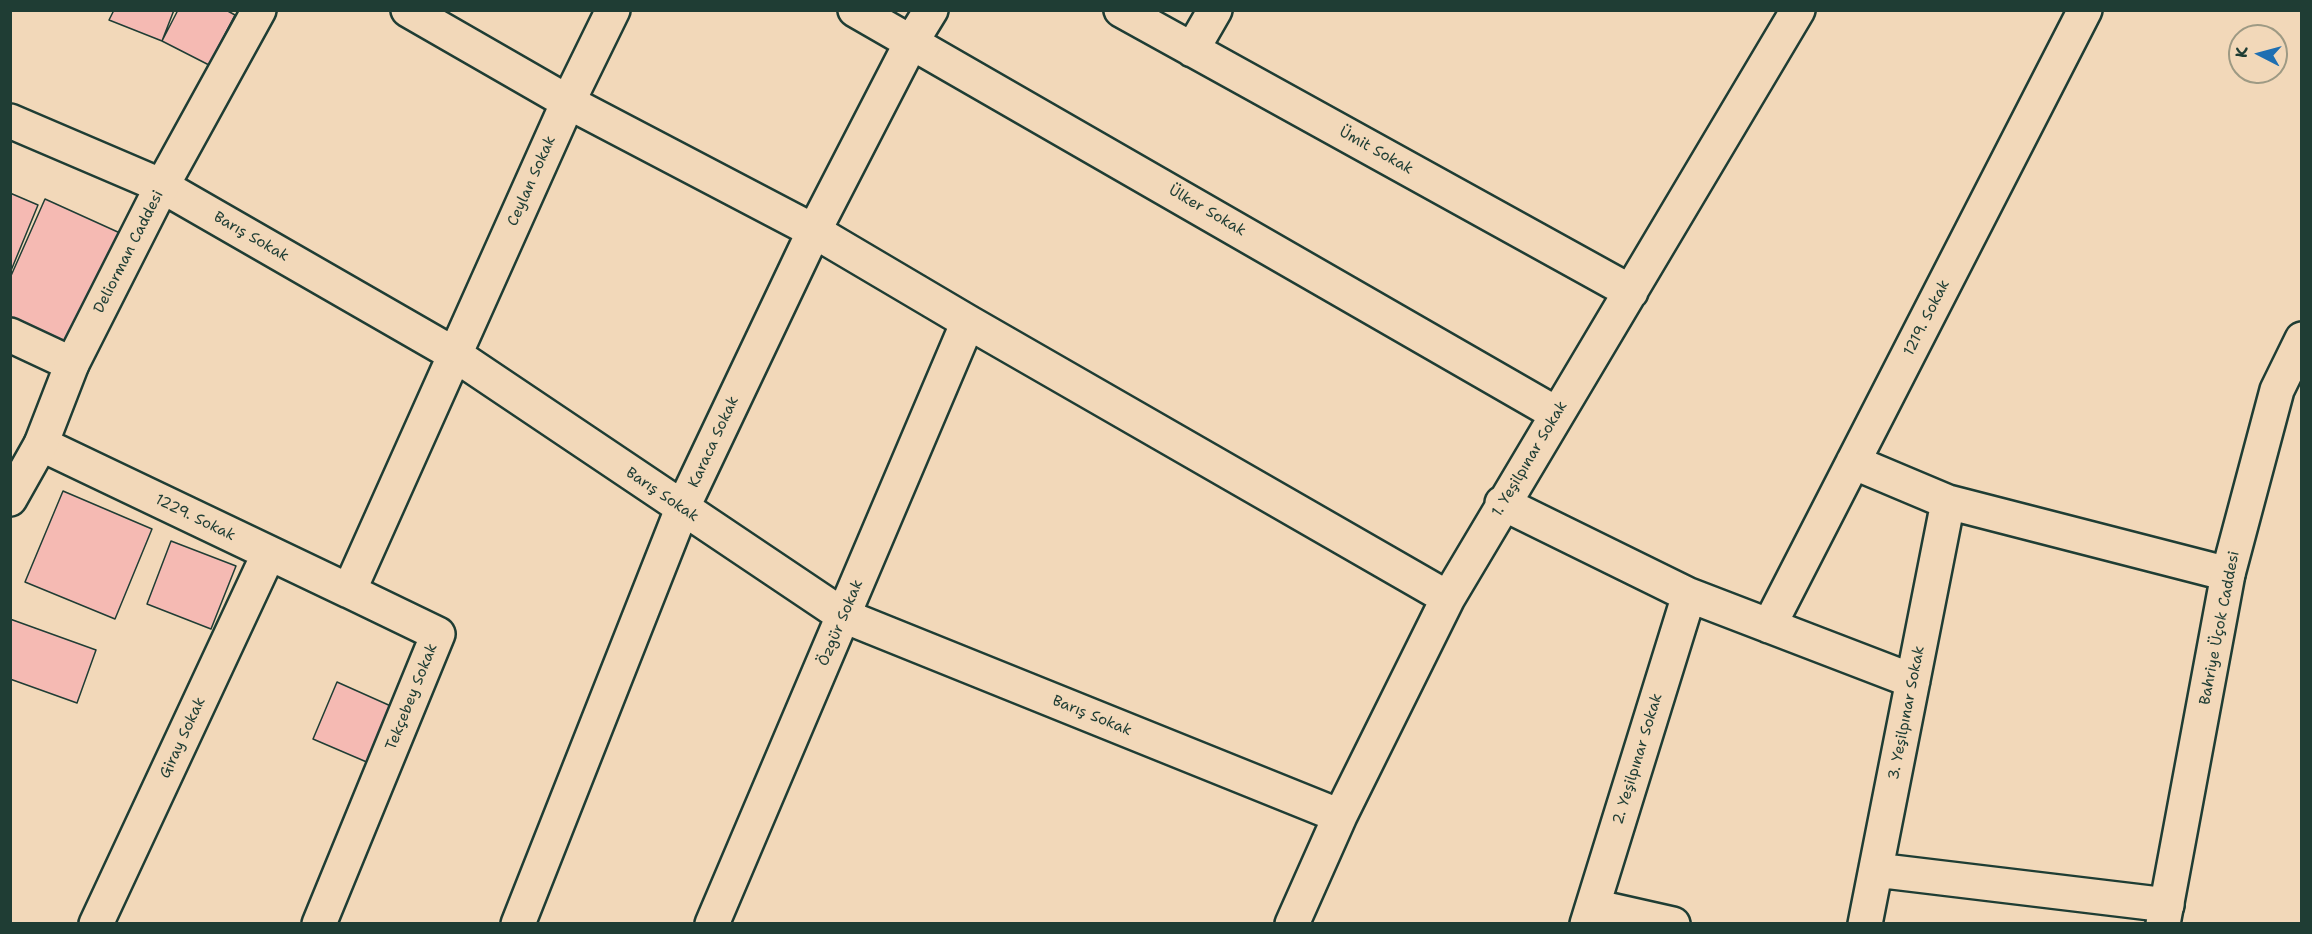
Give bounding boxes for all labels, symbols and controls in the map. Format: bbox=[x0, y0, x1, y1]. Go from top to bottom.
north arrow bbox=[2228, 24, 2288, 84]
text: K bbox=[2231, 46, 2253, 59]
street label: Ümit Sokak bbox=[1336, 123, 1416, 179]
street label: Ceylan Sokak bbox=[504, 133, 560, 229]
street label: Ülker Sokak bbox=[1165, 182, 1249, 240]
street label: Deliorman Caddesi bbox=[90, 188, 168, 316]
street label: Barış Sokak bbox=[210, 208, 292, 266]
street label: 1219. Sokak bbox=[1900, 277, 1954, 359]
street label: Karaca Sokak bbox=[685, 393, 743, 491]
street label: 1. Yeşilpınar Sokak bbox=[1488, 398, 1572, 520]
street label: Barış Sokak bbox=[622, 464, 702, 526]
street label: 1229. Sokak bbox=[152, 491, 238, 545]
street label: Bahriye Üçok Caddesi bbox=[2196, 550, 2244, 706]
street label: Özgür Sokak bbox=[815, 577, 867, 669]
street label: Tekçebey Sokak bbox=[382, 641, 442, 753]
street label: 3. Yeşilpınar Sokak bbox=[1885, 644, 1929, 782]
street label: 2. Yeşilpınar Sokak bbox=[1609, 691, 1667, 827]
street label: Barış Sokak bbox=[1050, 692, 1134, 740]
street label: Giray Sokak bbox=[156, 695, 210, 781]

